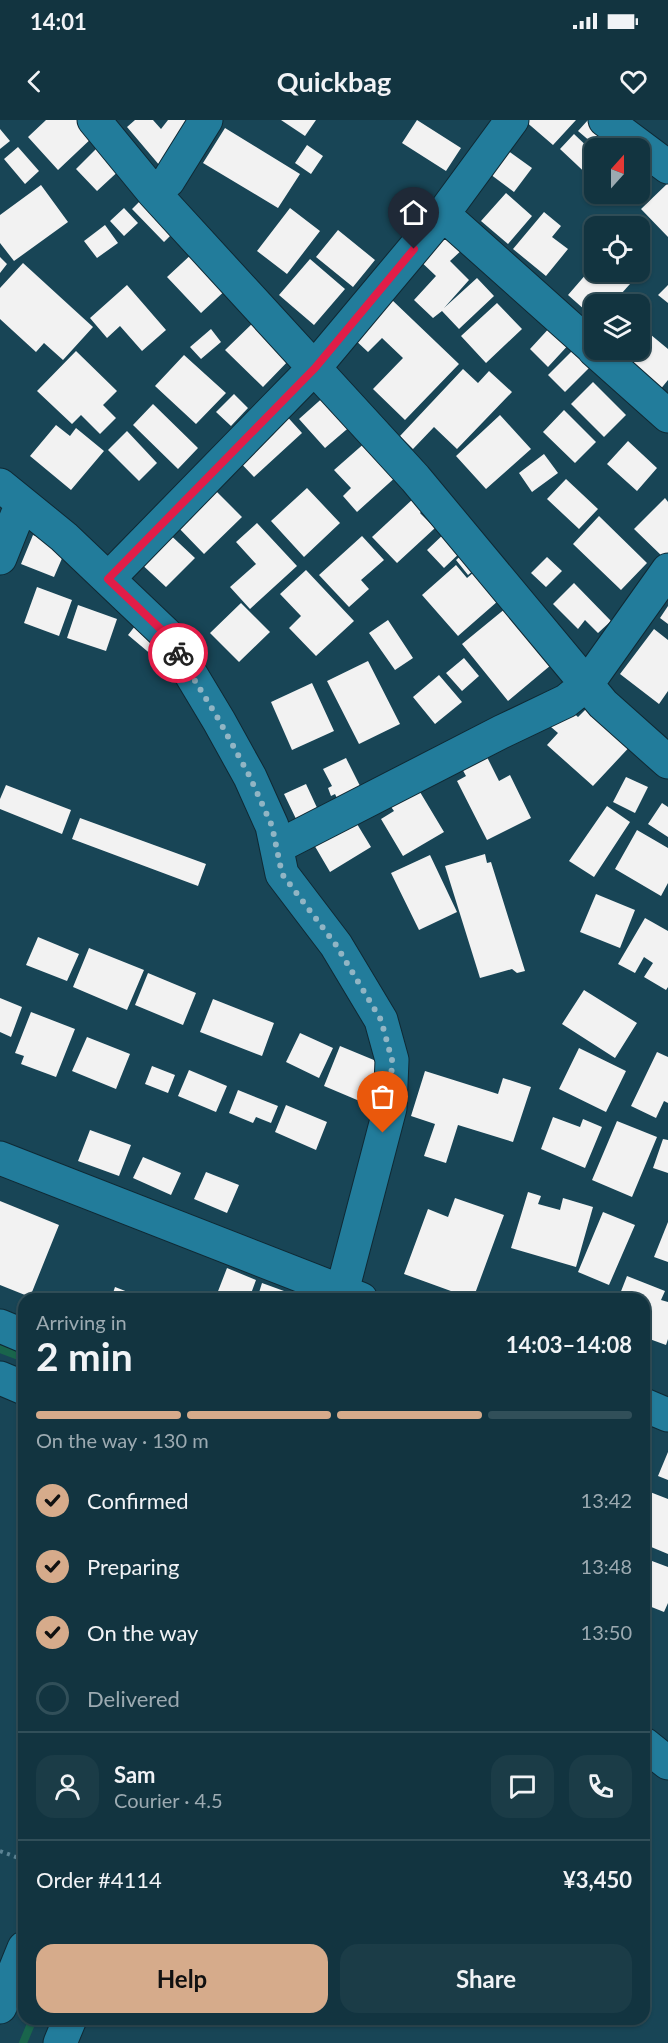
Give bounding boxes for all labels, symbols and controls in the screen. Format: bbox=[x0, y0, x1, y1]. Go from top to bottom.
text: 14:01 bbox=[30, 8, 87, 35]
icon: back bbox=[18, 65, 51, 98]
text: Quickbag bbox=[277, 65, 391, 98]
icon: heart bbox=[617, 65, 650, 98]
north arrow bbox=[584, 138, 650, 204]
map controls bbox=[584, 138, 650, 360]
pin bbox=[388, 187, 439, 249]
icon: home bbox=[397, 196, 430, 229]
button: locate bbox=[584, 216, 650, 282]
button: layers bbox=[584, 294, 650, 360]
courier bbox=[148, 623, 208, 683]
icon: bike bbox=[162, 637, 195, 670]
pin bbox=[357, 1071, 408, 1133]
icon: bag bbox=[366, 1080, 399, 1113]
text: Arriving in bbox=[36, 1310, 127, 1334]
text: 14:03–14:08 bbox=[506, 1331, 632, 1358]
text: 2 min bbox=[36, 1333, 133, 1379]
text: On the way · 130 m bbox=[36, 1428, 209, 1452]
icon: check bbox=[36, 1484, 69, 1517]
text: Confirmed bbox=[87, 1487, 189, 1514]
text: 13:42 bbox=[581, 1488, 632, 1512]
icon: check bbox=[36, 1550, 69, 1583]
text: Preparing bbox=[87, 1553, 179, 1580]
text: 13:48 bbox=[581, 1554, 632, 1578]
icon: check bbox=[36, 1616, 69, 1649]
text: On the way bbox=[87, 1619, 198, 1646]
text: 13:50 bbox=[581, 1620, 632, 1644]
text: Delivered bbox=[87, 1685, 180, 1712]
button: person bbox=[36, 1755, 99, 1818]
button: chat bbox=[491, 1755, 554, 1818]
button: phone bbox=[569, 1755, 632, 1818]
text: Sam bbox=[114, 1761, 156, 1788]
text: Courier · 4.5 bbox=[114, 1788, 223, 1812]
text: Order #4114 bbox=[36, 1866, 162, 1893]
text: ¥3,450 bbox=[563, 1866, 632, 1893]
button: Help bbox=[36, 1944, 328, 2013]
button: Share bbox=[340, 1944, 632, 2013]

